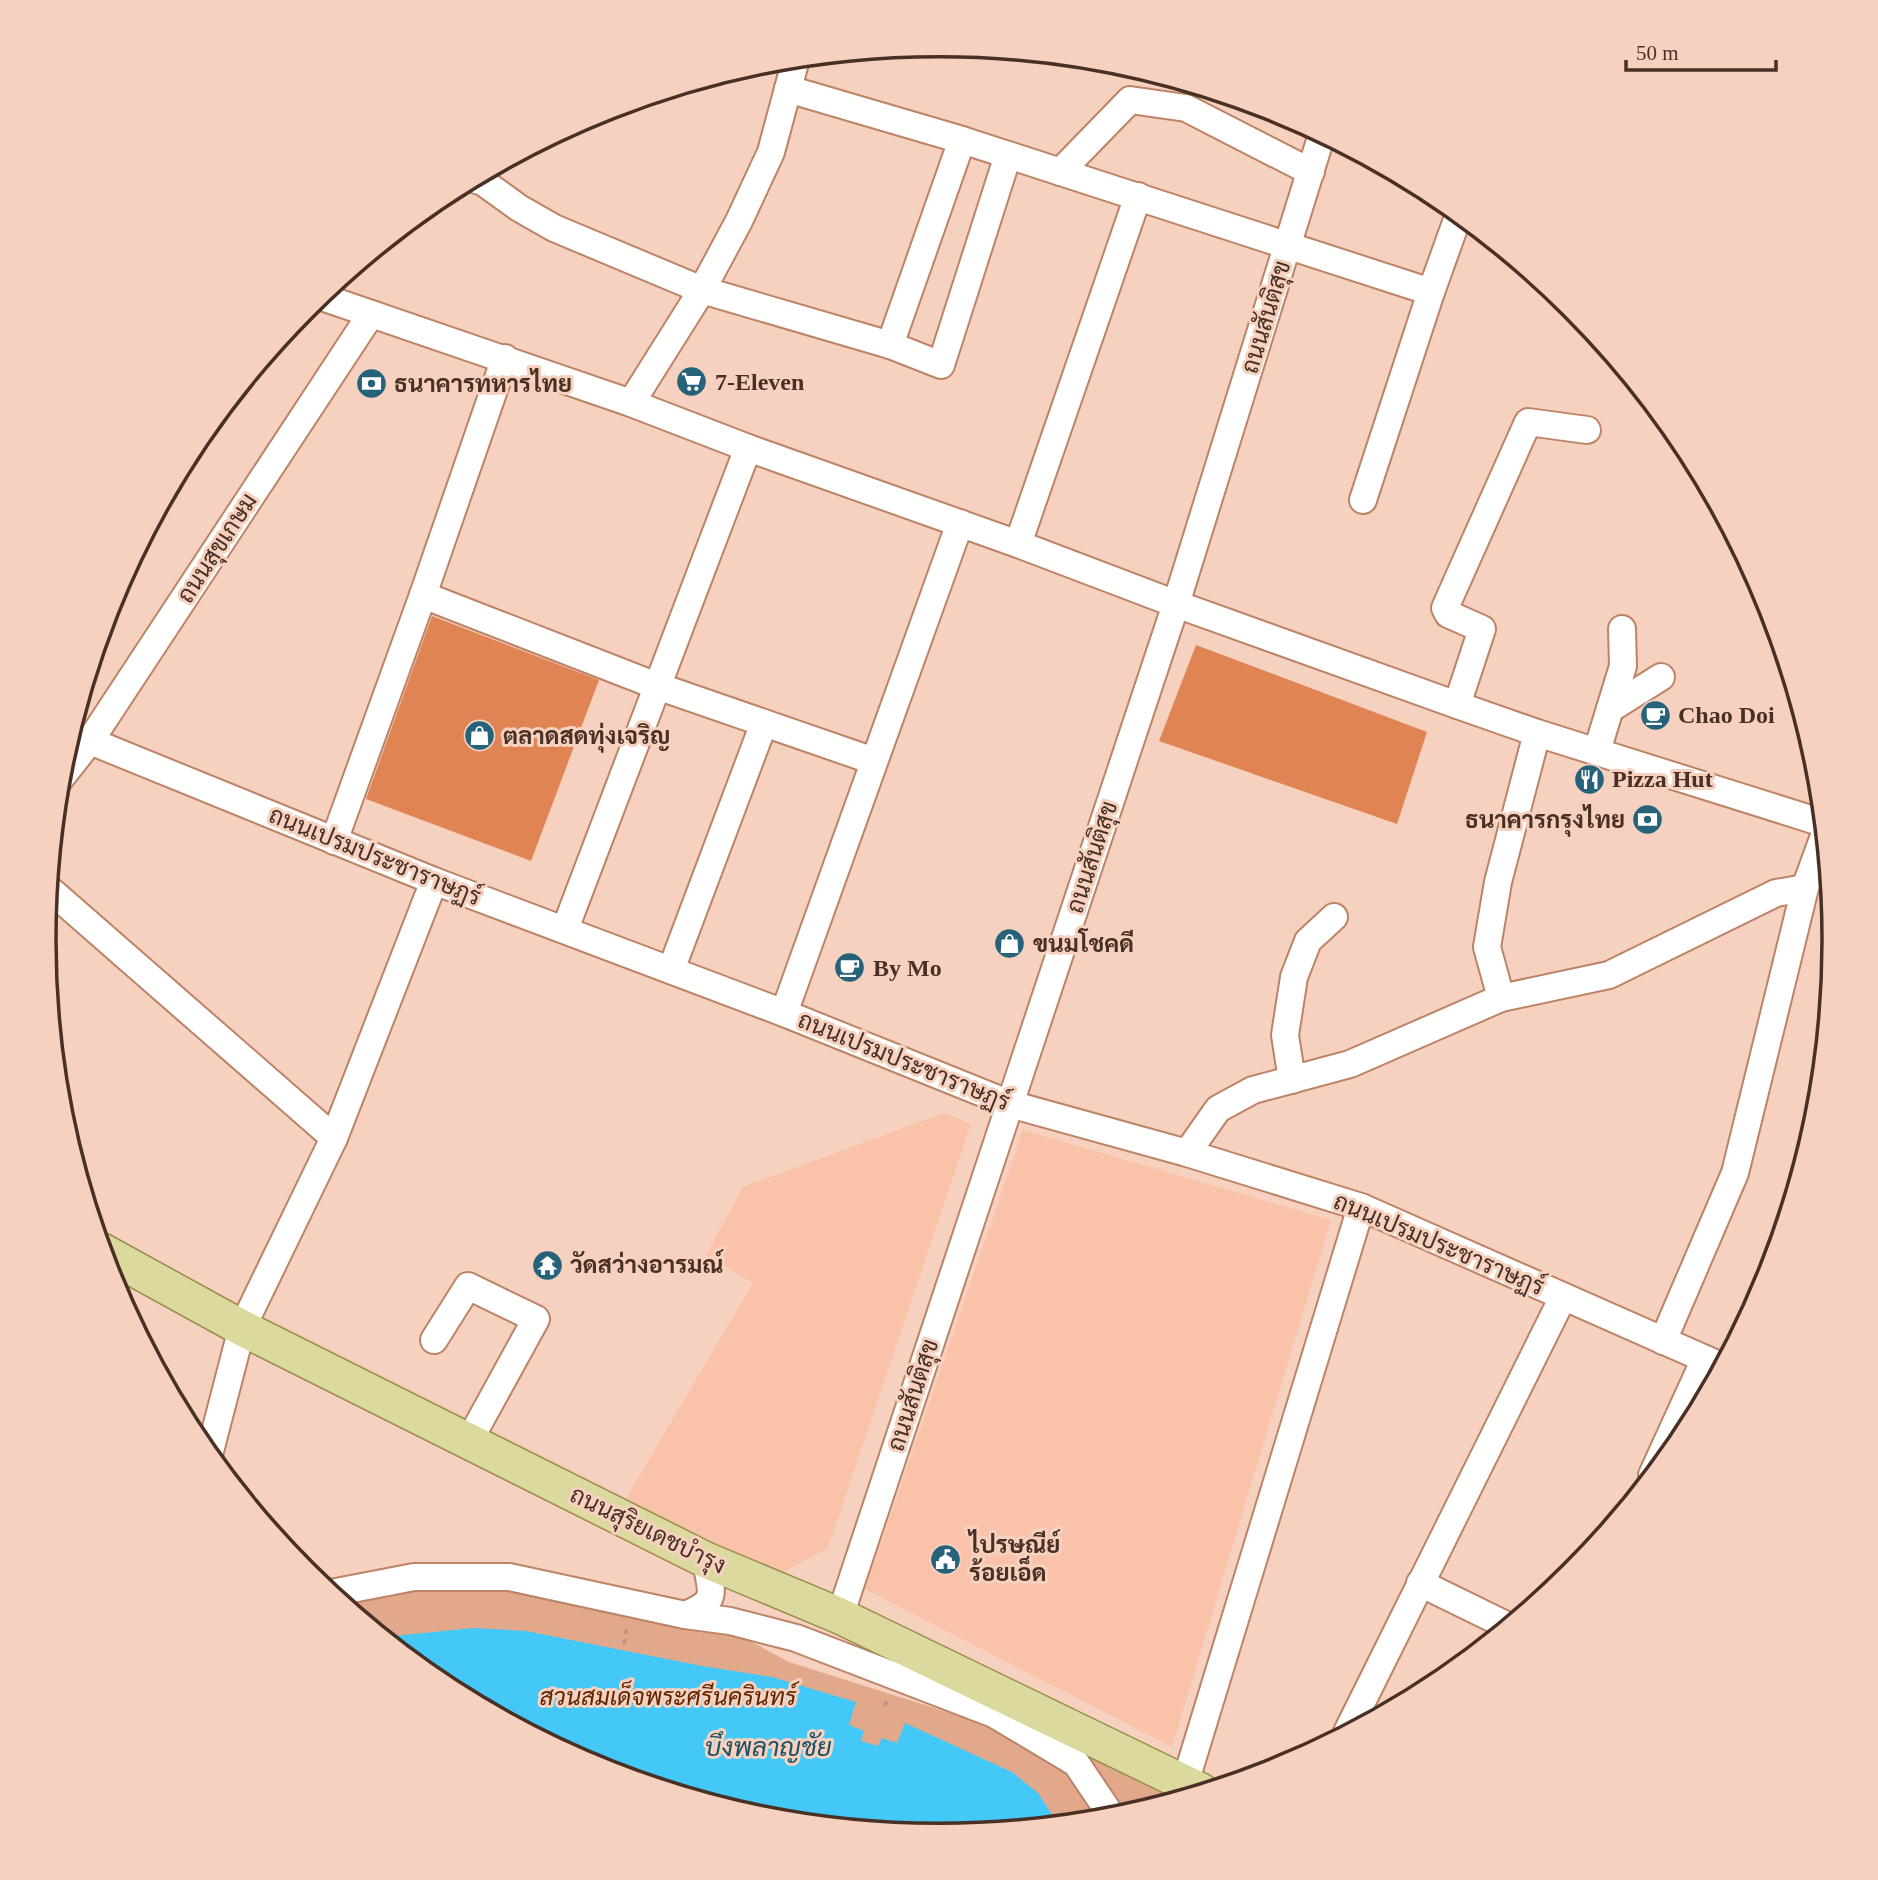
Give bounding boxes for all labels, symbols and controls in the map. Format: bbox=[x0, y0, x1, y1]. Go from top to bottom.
scale bar bbox=[1626, 28, 1776, 72]
text: 50 m bbox=[1636, 41, 1679, 65]
street label: ถนนสันติสุข bbox=[1236, 257, 1298, 377]
supermarket icon: 7-Eleven bbox=[675, 365, 709, 399]
bank icon: ธนาคารทหารไทย bbox=[354, 367, 388, 401]
place label: ธนาคารทหารไทย bbox=[394, 368, 572, 397]
place label: 7-Eleven bbox=[715, 369, 804, 395]
street label: ถนนสุขเกษม bbox=[172, 489, 264, 609]
cafe icon: Chao Doi bbox=[1638, 698, 1672, 732]
place label: Chao Doi bbox=[1678, 702, 1775, 728]
shop icon: ตลาดสดทุ่งเจริญ bbox=[463, 719, 497, 753]
place label: ตลาดสดทุ่งเจริญ bbox=[503, 722, 670, 753]
restaurant icon: Pizza Hut bbox=[1572, 762, 1606, 796]
place label: Pizza Hut bbox=[1612, 766, 1713, 792]
street label: ถนนสันติสุข bbox=[1061, 797, 1125, 917]
street label: ถนนเปรมประชาราษฏร์ bbox=[264, 799, 486, 913]
bank icon: ธนาคารกรุงไทย bbox=[1631, 803, 1665, 837]
place label: ธนาคารกรุงไทย bbox=[1465, 804, 1625, 837]
shop icon: ขนมโชคดี bbox=[993, 927, 1027, 961]
place label: ขนมโชคดี bbox=[1033, 928, 1134, 957]
cafe icon: By Mo bbox=[833, 951, 867, 985]
place label: By Mo bbox=[873, 955, 942, 981]
street label: ถนนเปรมประชาราษฏร์ bbox=[793, 1004, 1015, 1118]
street label: ถนนเปรมประชาราษฏร์ bbox=[1329, 1185, 1549, 1303]
temple icon: วัดสว่างอารมณ์ bbox=[530, 1248, 564, 1282]
place label: วัดสว่างอารมณ์ bbox=[570, 1249, 724, 1278]
street label: ถนนสันติสุข bbox=[882, 1335, 946, 1455]
street label: ถนนสุริยเดชบำรุง bbox=[565, 1480, 730, 1582]
place label: ไปรษณีย์ ร้อยเอ็ด bbox=[967, 1529, 1061, 1586]
public building icon: ไปรษณีย์ ร้อยเอ็ด bbox=[929, 1542, 963, 1576]
park label: สวนสมเด็จพระศรีนครินทร์ bbox=[540, 1680, 800, 1710]
water label: บึงพลาญชัย bbox=[704, 1731, 832, 1763]

